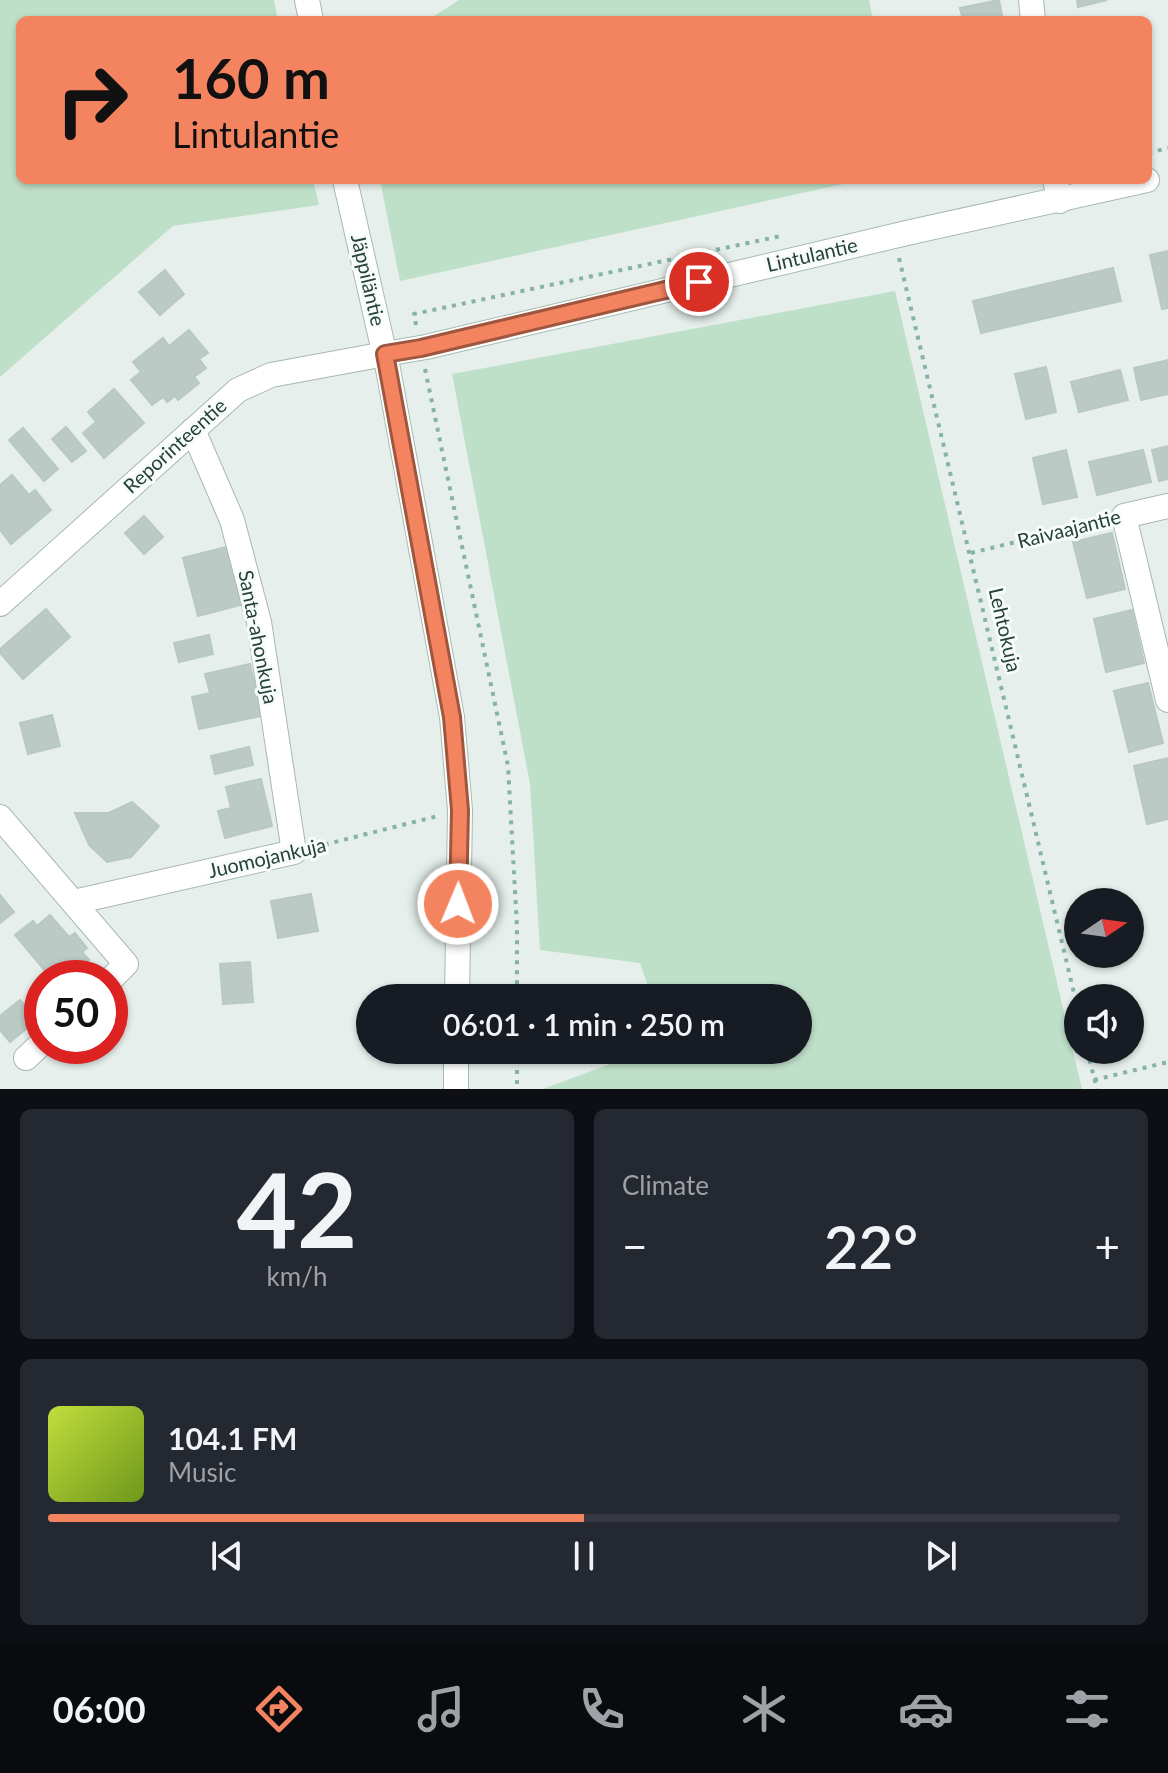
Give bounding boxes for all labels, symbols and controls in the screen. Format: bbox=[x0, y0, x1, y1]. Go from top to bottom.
text: 160 m bbox=[172, 44, 330, 111]
icon: right bbox=[40, 48, 144, 152]
text: Lintulantie bbox=[172, 112, 339, 156]
street label: Jäppiläntie bbox=[347, 231, 391, 328]
street label: Lintulantie bbox=[764, 232, 860, 276]
pin bbox=[665, 248, 733, 316]
icon: arrive bbox=[677, 260, 721, 304]
street label: Reporinteentie bbox=[118, 393, 231, 498]
street label: Raivaajantie bbox=[1015, 504, 1123, 552]
street label: Santa-ahonkuja bbox=[234, 568, 284, 706]
street label: Lehtokuja bbox=[985, 585, 1027, 674]
street label: Juomojankuja bbox=[205, 832, 328, 882]
position arrow bbox=[416, 862, 500, 946]
north arrow bbox=[1064, 888, 1144, 968]
map controls bbox=[1064, 888, 1144, 1064]
speed limit sign: 50 bbox=[24, 960, 128, 1064]
button: sound bbox=[1064, 984, 1144, 1064]
text: 06:01 · 1 min · 250 m bbox=[443, 1006, 725, 1042]
text: 42 bbox=[237, 1145, 357, 1270]
text: Climate bbox=[622, 1169, 709, 1201]
text: 22° bbox=[824, 1210, 918, 1282]
text: − bbox=[622, 1220, 648, 1272]
text: + bbox=[1094, 1220, 1120, 1272]
text: km/h bbox=[267, 1260, 327, 1292]
text: 104.1 FM bbox=[168, 1420, 297, 1456]
text: Music bbox=[168, 1456, 236, 1488]
icon: previous bbox=[205, 1534, 249, 1578]
icon: pause bbox=[562, 1534, 606, 1578]
icon: next bbox=[919, 1534, 963, 1578]
icon: directions bbox=[251, 1681, 307, 1737]
icon: music bbox=[413, 1681, 469, 1737]
icon: phone bbox=[574, 1681, 630, 1737]
icon: climate bbox=[736, 1681, 792, 1737]
icon: car bbox=[898, 1681, 954, 1737]
icon: filters bbox=[1059, 1681, 1115, 1737]
text: 06:00 bbox=[53, 1687, 146, 1731]

